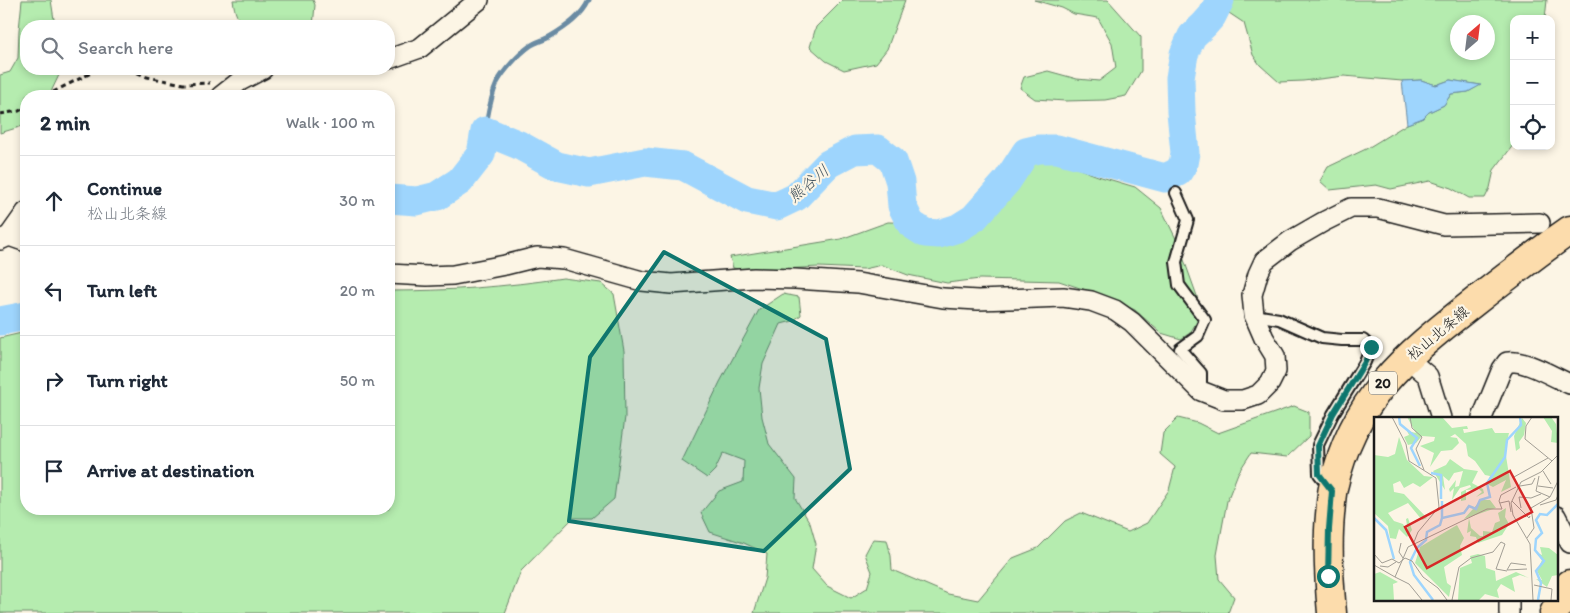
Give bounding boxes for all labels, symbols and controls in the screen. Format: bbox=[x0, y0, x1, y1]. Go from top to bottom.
north arrow bbox=[1450, 15, 1495, 60]
map controls bbox=[1510, 15, 1555, 150]
button: + bbox=[1510, 15, 1555, 60]
search box bbox=[20, 20, 395, 75]
icon: search bbox=[38, 34, 66, 62]
text: Search here bbox=[78, 36, 173, 59]
button: − bbox=[1510, 60, 1555, 105]
button: locate bbox=[1510, 105, 1555, 150]
text: 2 min bbox=[40, 110, 90, 135]
text: Walk · 100 m bbox=[286, 113, 375, 132]
water label: 熊谷川 bbox=[784, 161, 833, 206]
text: Continue bbox=[87, 177, 162, 200]
icon: ahead bbox=[40, 187, 68, 215]
text: 30 m bbox=[339, 191, 375, 210]
text: 松山北条線 bbox=[87, 204, 167, 223]
icon: left bbox=[40, 277, 68, 305]
text: Turn left bbox=[87, 279, 157, 302]
text: 20 m bbox=[340, 281, 375, 300]
street label: 松山北条線 bbox=[1403, 302, 1473, 364]
route end bbox=[1360, 336, 1383, 359]
icon: right bbox=[40, 367, 68, 395]
text: Turn right bbox=[87, 369, 168, 392]
text: 50 m bbox=[340, 371, 375, 390]
road number: 20 bbox=[1369, 372, 1397, 394]
inset map bbox=[1374, 417, 1558, 600]
icon: arrive bbox=[40, 457, 68, 485]
text: Arrive at destination bbox=[87, 459, 254, 482]
route start bbox=[1317, 565, 1340, 588]

